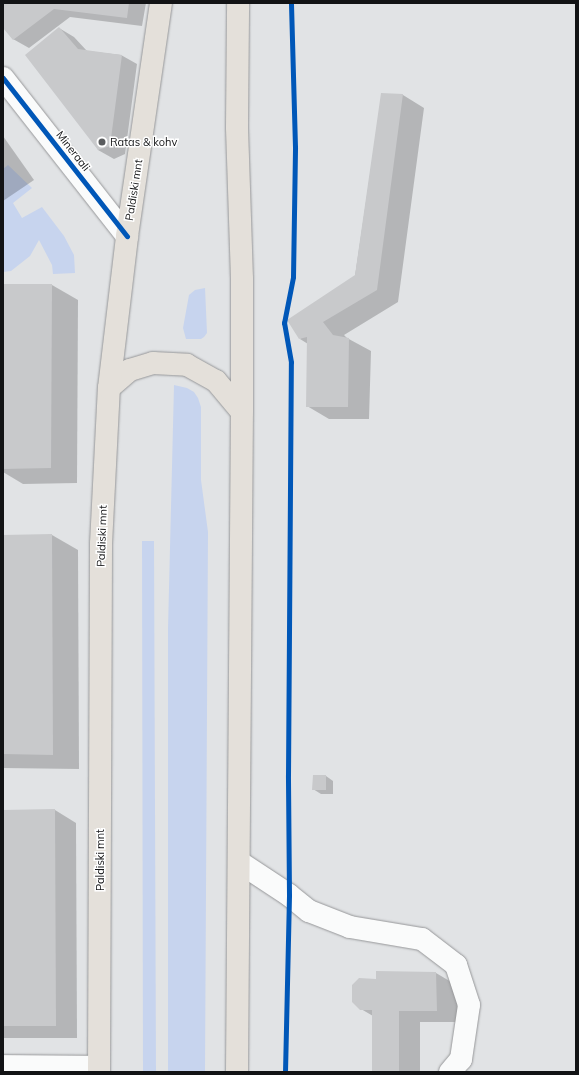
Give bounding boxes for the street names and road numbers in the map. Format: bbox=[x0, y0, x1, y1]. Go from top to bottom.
street label: Mineraali bbox=[53, 128, 93, 174]
street label: Paldiski mnt bbox=[123, 158, 145, 222]
street label: Paldiski mnt bbox=[94, 505, 110, 567]
street label: Paldiski mnt bbox=[93, 829, 107, 891]

